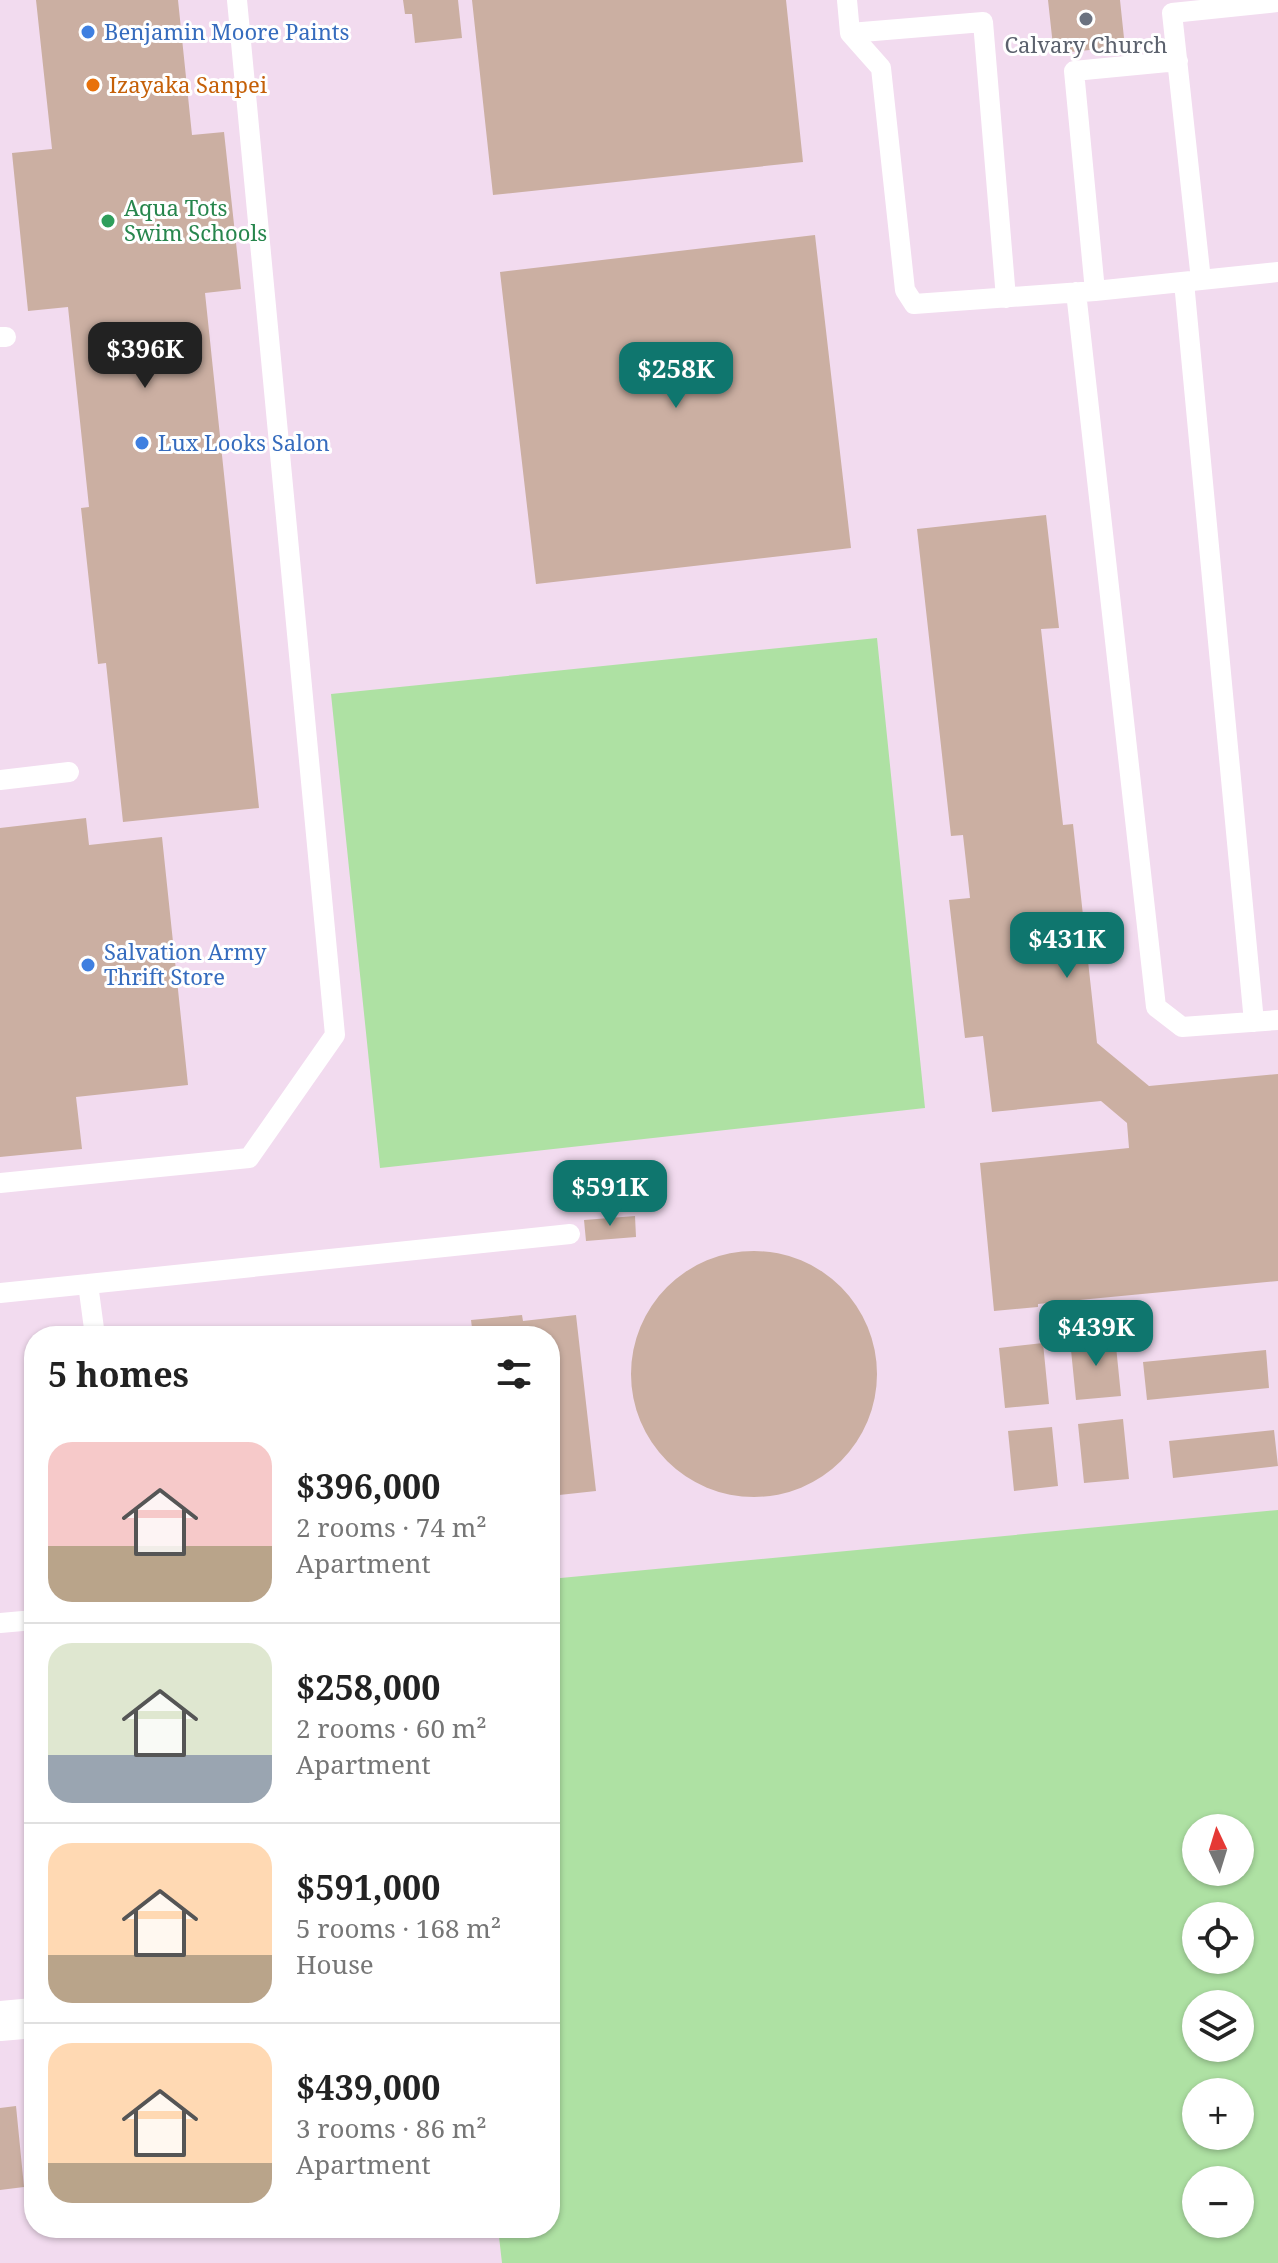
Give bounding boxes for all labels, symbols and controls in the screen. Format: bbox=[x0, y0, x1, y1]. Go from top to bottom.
marker: Calvary Church bbox=[1077, 10, 1095, 28]
place label: Benjamin Moore Paints bbox=[104, 16, 350, 46]
marker: Benjamin Moore Paints bbox=[79, 23, 97, 41]
place label: Calvary Church bbox=[1005, 29, 1168, 59]
place label: Izayaka Sanpei bbox=[109, 69, 267, 99]
marker: Izayaka Sanpei bbox=[84, 76, 102, 94]
place label: Aqua Tots Swim Schools bbox=[124, 192, 267, 247]
marker: Aqua Tots Swim Schools bbox=[99, 212, 117, 230]
pin: $396K bbox=[89, 322, 201, 390]
text: $396K bbox=[106, 330, 184, 366]
pin: $258K bbox=[620, 342, 732, 410]
text: $258K bbox=[637, 350, 715, 386]
place label: Lux Looks Salon bbox=[158, 427, 330, 457]
marker: Lux Looks Salon bbox=[133, 434, 151, 452]
pin: $431K bbox=[1011, 912, 1123, 980]
text: $431K bbox=[1028, 920, 1106, 956]
place label: Salvation Army Thrift Store bbox=[104, 936, 267, 991]
marker: Salvation Army Thrift Store bbox=[79, 956, 97, 974]
pin: $591K bbox=[554, 1160, 666, 1228]
text: $591K bbox=[571, 1168, 649, 1204]
pin: $439K bbox=[1040, 1300, 1152, 1368]
text: $439K bbox=[1057, 1308, 1135, 1344]
text: 5 homes bbox=[48, 1351, 189, 1397]
icon: filters bbox=[492, 1352, 536, 1396]
text: $396,000 bbox=[296, 1463, 440, 1509]
icon: home bbox=[112, 1474, 208, 1570]
text: 2 rooms · 74 m² bbox=[296, 1509, 487, 1545]
text: Apartment bbox=[296, 1545, 431, 1581]
text: $258,000 bbox=[296, 1664, 440, 1710]
icon: home bbox=[112, 1675, 208, 1771]
text: 2 rooms · 60 m² bbox=[296, 1710, 487, 1746]
text: Apartment bbox=[296, 1746, 431, 1782]
north arrow bbox=[1182, 1814, 1254, 1886]
map controls bbox=[1182, 1814, 1254, 2238]
text: $591,000 bbox=[296, 1864, 440, 1910]
icon: home bbox=[112, 1875, 208, 1971]
button: locate bbox=[1182, 1902, 1254, 1974]
text: 5 rooms · 168 m² bbox=[296, 1910, 501, 1946]
text: House bbox=[296, 1946, 374, 1982]
button: layers bbox=[1182, 1990, 1254, 2062]
text: $439,000 bbox=[296, 2064, 440, 2110]
icon: home bbox=[112, 2075, 208, 2171]
button: + bbox=[1182, 2078, 1254, 2150]
text: 3 rooms · 86 m² bbox=[296, 2110, 487, 2146]
text: Apartment bbox=[296, 2146, 431, 2182]
button: − bbox=[1182, 2166, 1254, 2238]

